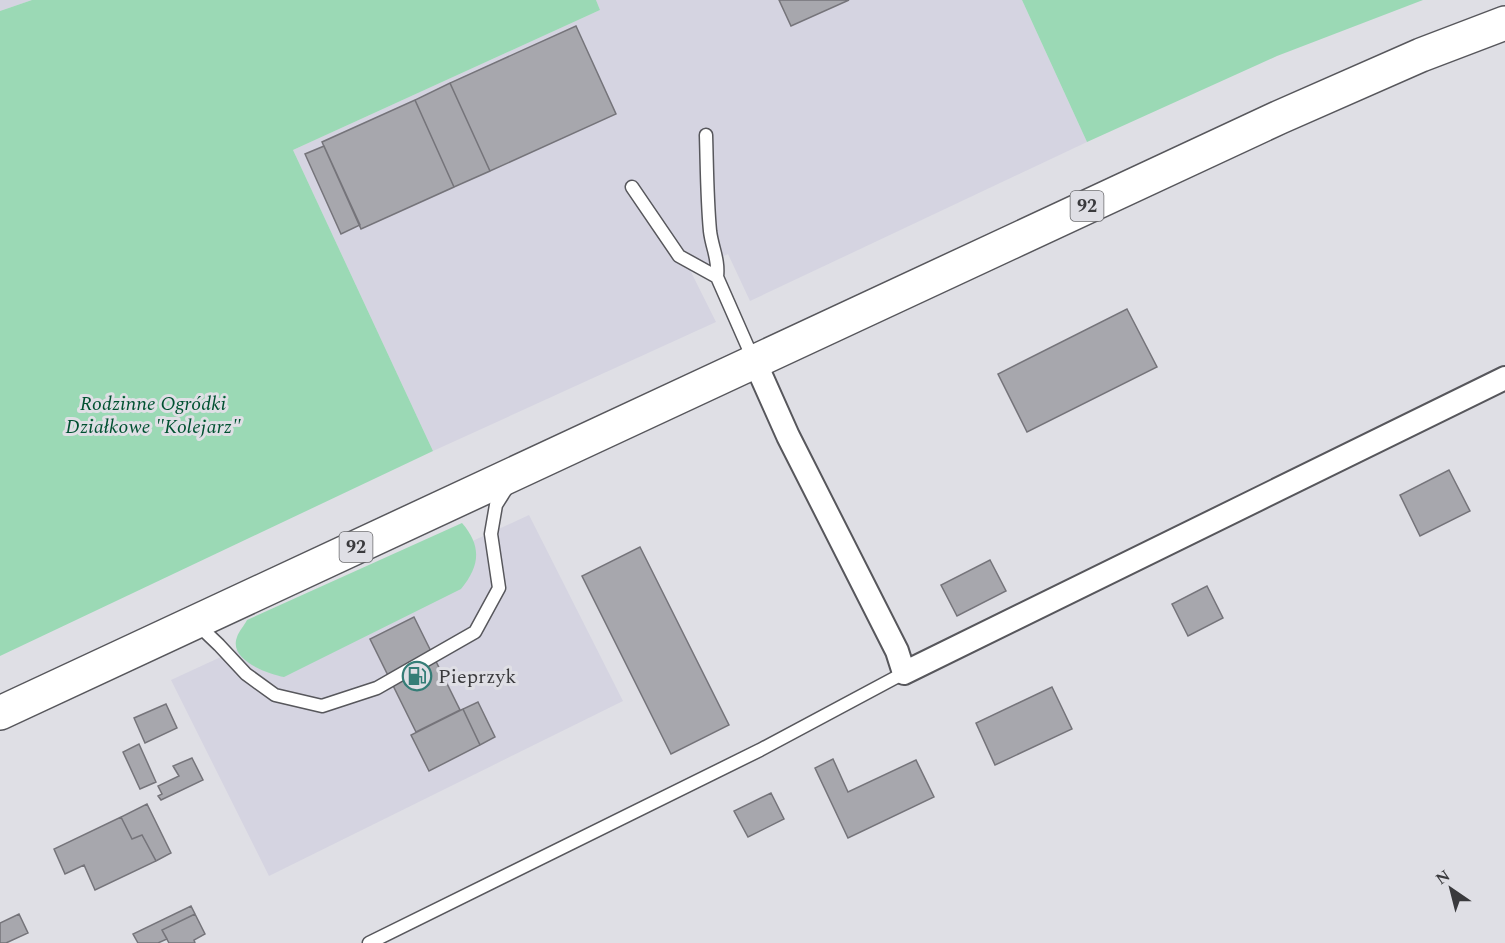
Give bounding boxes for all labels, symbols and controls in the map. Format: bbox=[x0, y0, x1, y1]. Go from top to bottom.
road number: 92 bbox=[1070, 191, 1104, 221]
park label: Rodzinne Ogródki Działkowe "Kolejarz" bbox=[65, 389, 241, 442]
road number: 92 bbox=[340, 532, 372, 562]
fuel station icon: Pieprzyk bbox=[401, 660, 433, 692]
place label: Pieprzyk bbox=[438, 662, 516, 692]
north arrow bbox=[1421, 859, 1481, 919]
text: N bbox=[1431, 864, 1455, 891]

